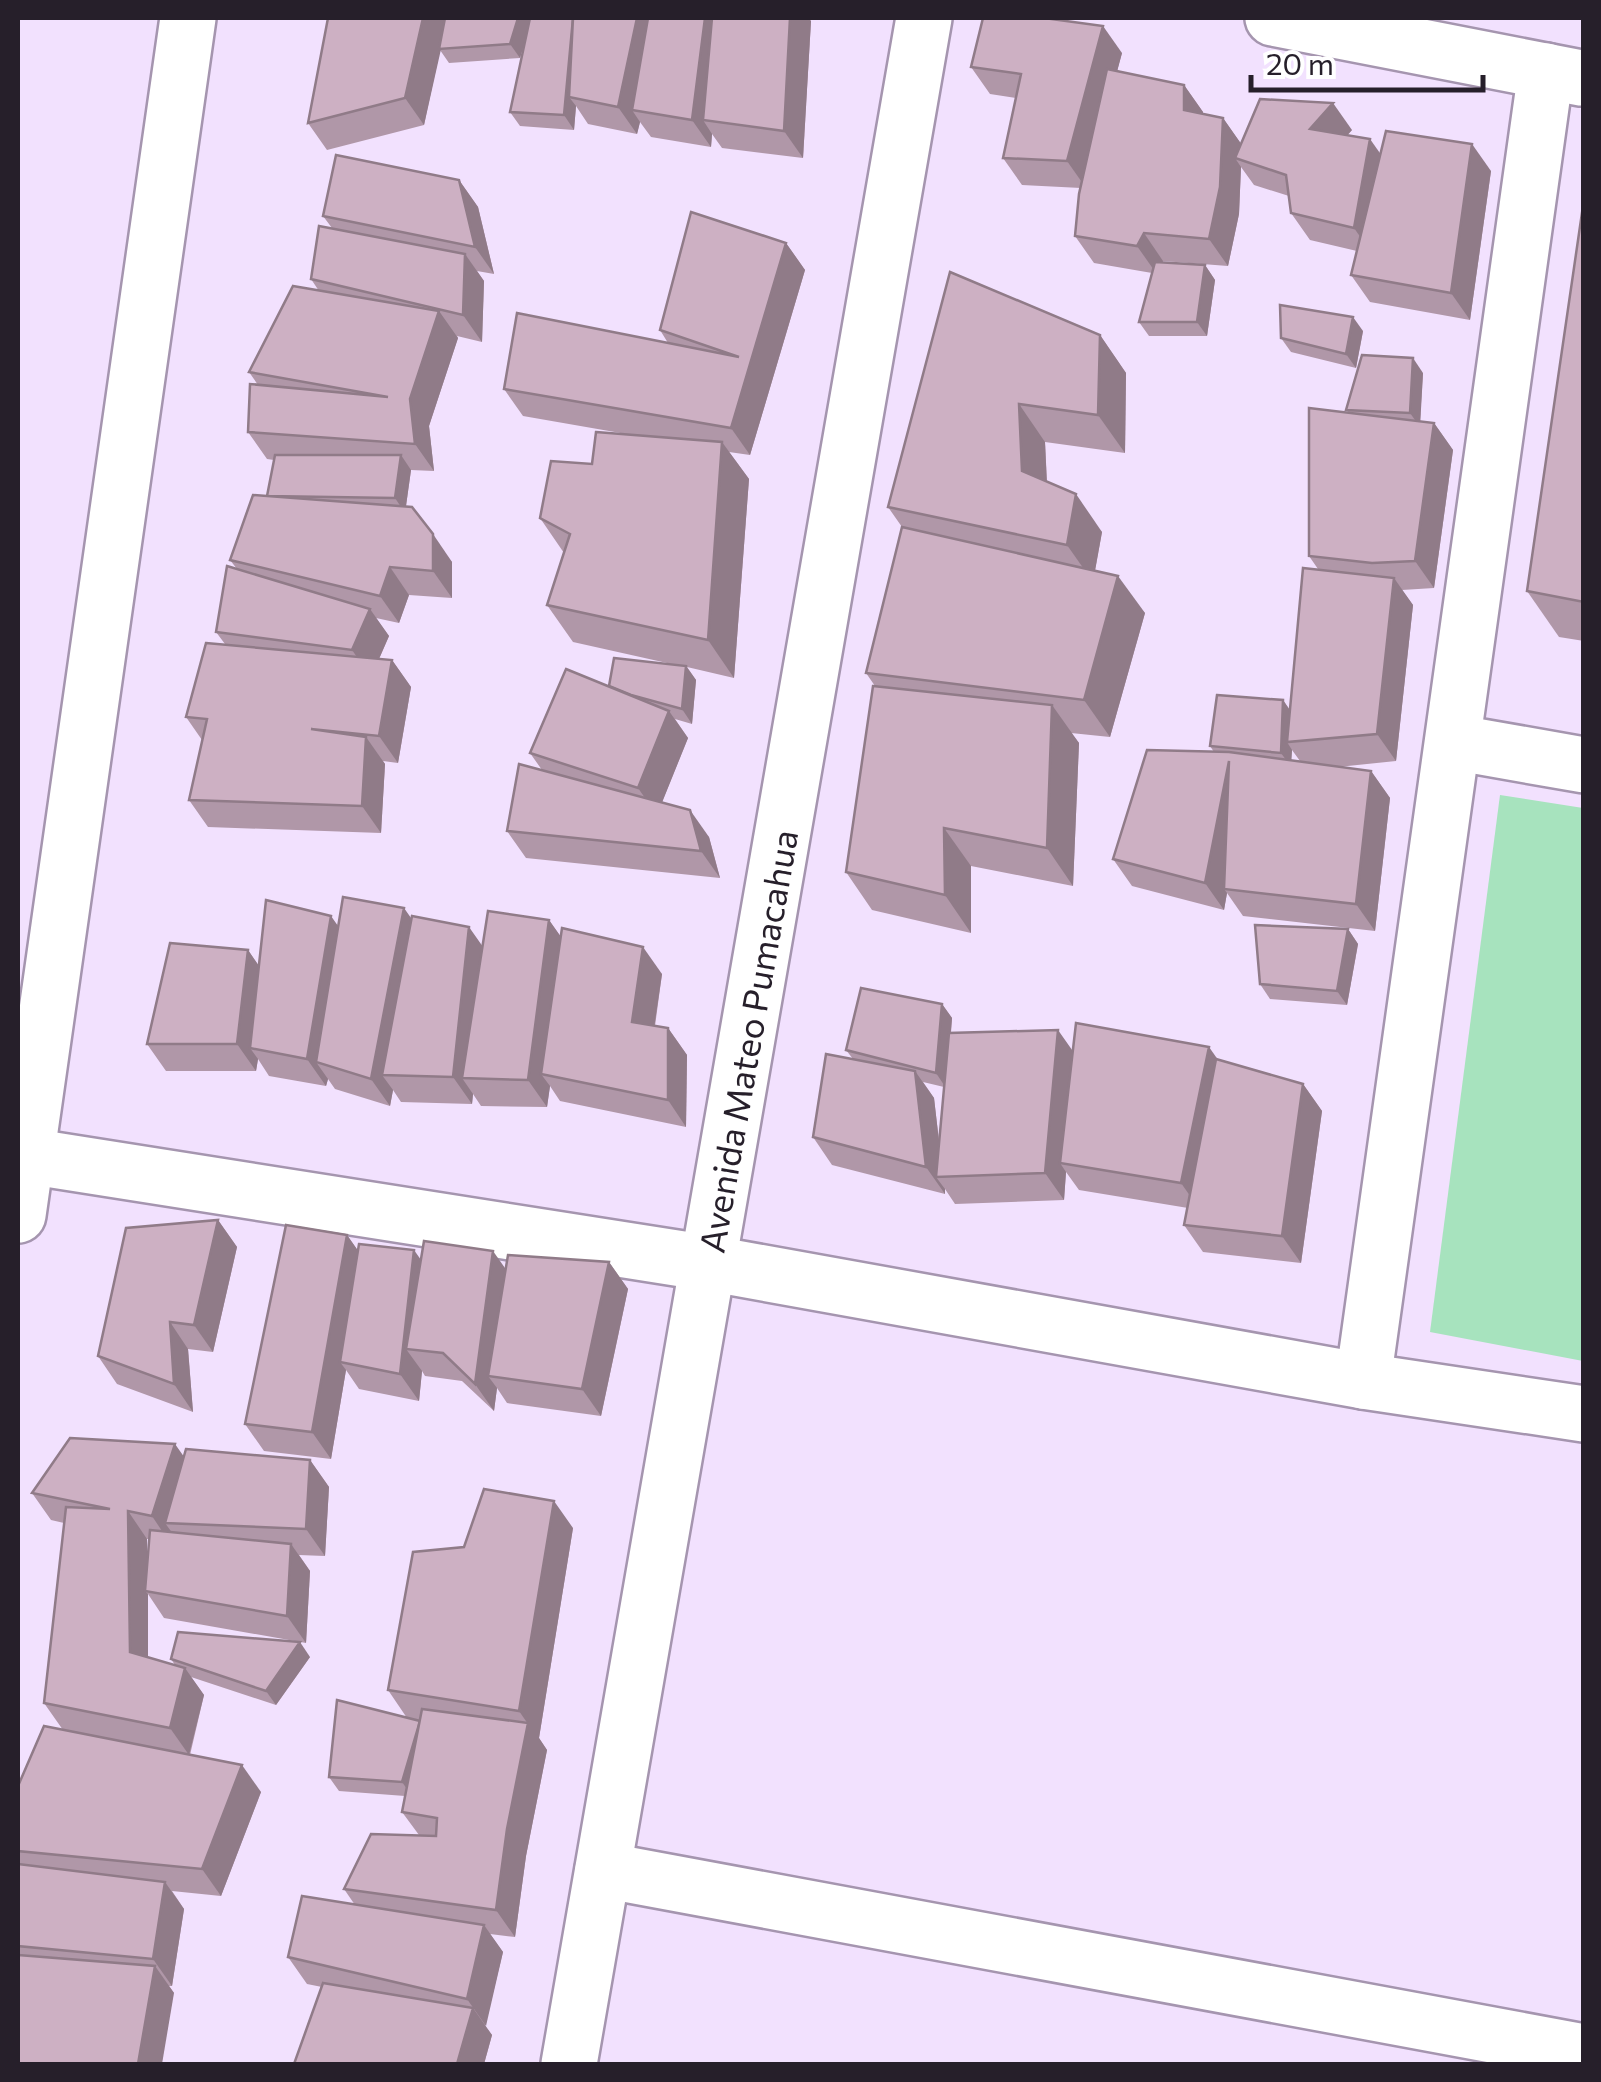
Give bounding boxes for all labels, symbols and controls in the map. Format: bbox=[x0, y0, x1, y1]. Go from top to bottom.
scale bar bbox=[1251, 30, 1484, 92]
text: 20 m bbox=[1266, 44, 1334, 81]
street label: Avenida Mateo Pumacahua bbox=[689, 826, 805, 1256]

